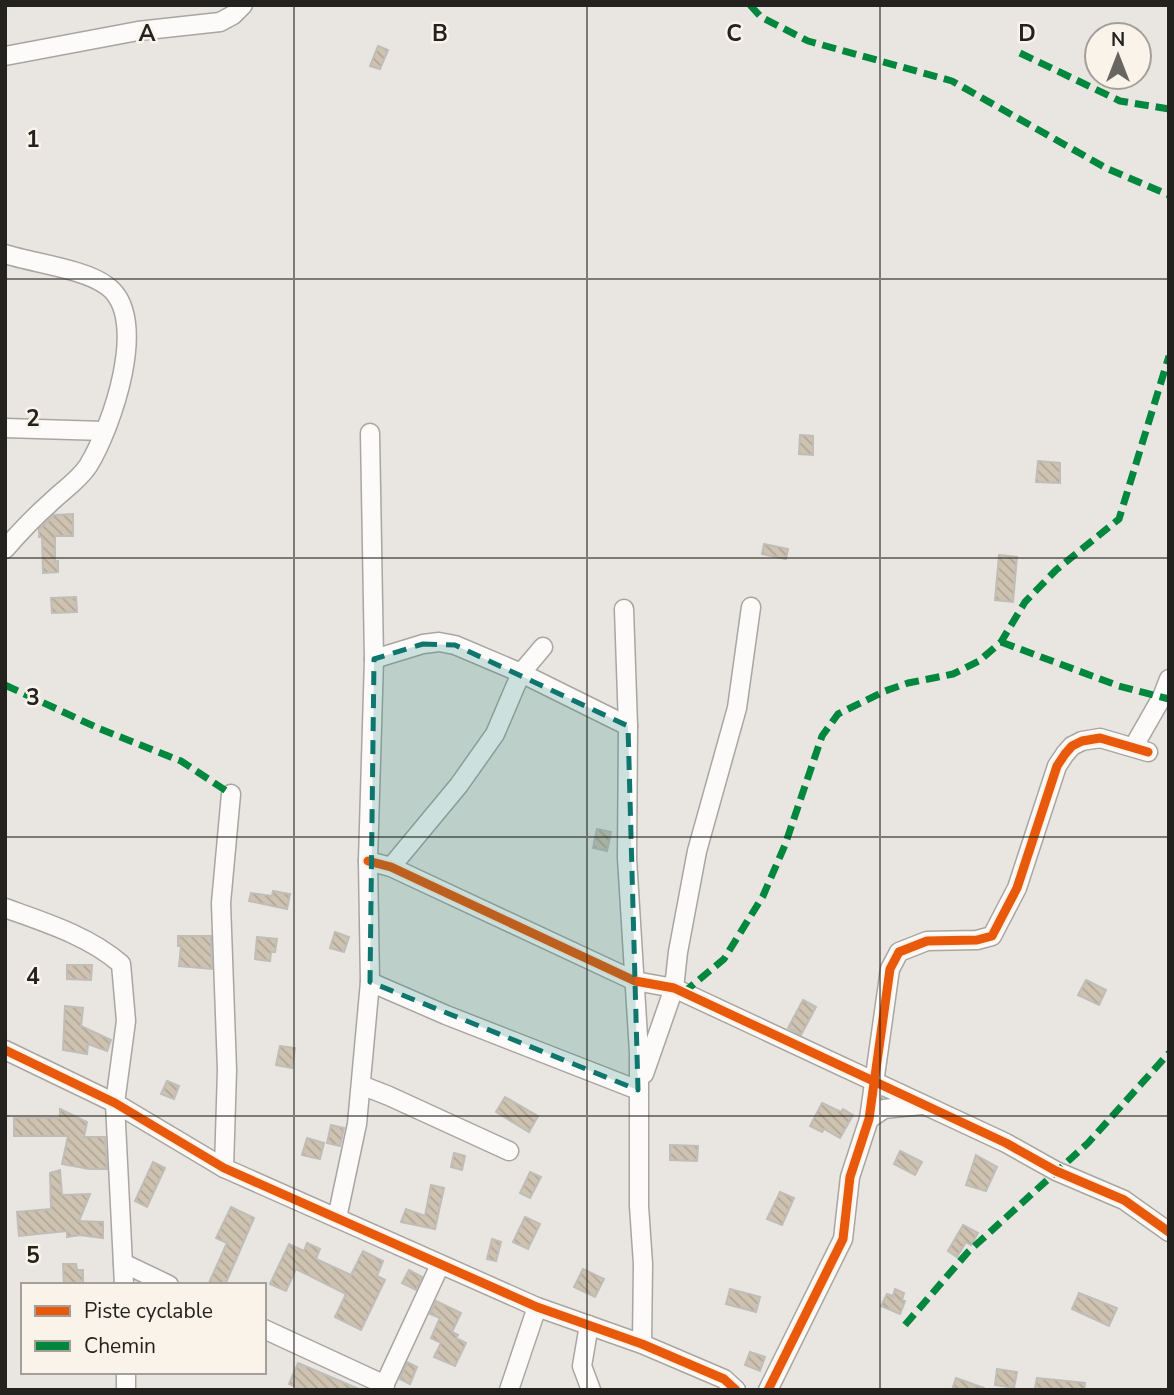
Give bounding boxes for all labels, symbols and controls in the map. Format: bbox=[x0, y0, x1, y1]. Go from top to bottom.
text: A bbox=[138, 18, 156, 49]
text: B bbox=[432, 18, 448, 49]
text: C bbox=[726, 18, 742, 49]
text: D bbox=[1018, 18, 1036, 49]
north arrow bbox=[1083, 21, 1153, 91]
text: N bbox=[1111, 27, 1125, 53]
text: 1 bbox=[26, 124, 40, 155]
text: 2 bbox=[26, 403, 40, 434]
text: 3 bbox=[26, 682, 40, 713]
text: 4 bbox=[26, 961, 40, 992]
text: 5 bbox=[26, 1240, 40, 1271]
legend bbox=[21, 1283, 266, 1374]
text: Piste cyclable bbox=[84, 1297, 213, 1325]
text: Chemin bbox=[84, 1332, 156, 1360]

